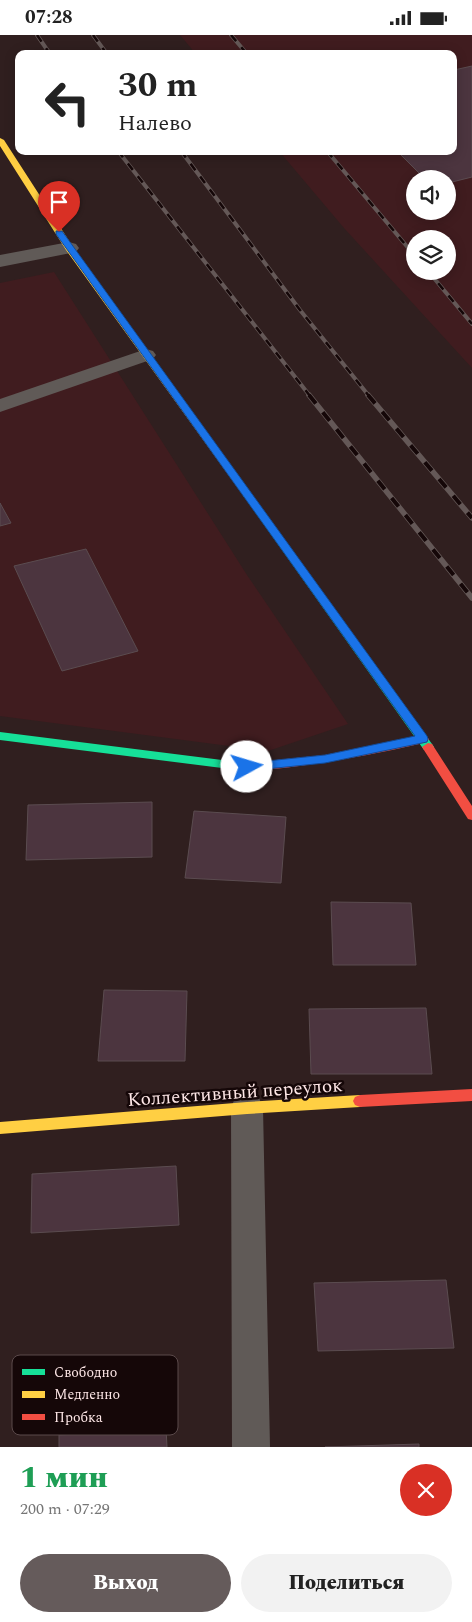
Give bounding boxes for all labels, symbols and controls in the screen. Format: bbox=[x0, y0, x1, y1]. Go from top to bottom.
text: 07:28 bbox=[25, 3, 73, 32]
text: 30 m bbox=[118, 59, 198, 112]
icon: left bbox=[35, 70, 100, 135]
text: Налево bbox=[118, 107, 192, 140]
map controls bbox=[406, 170, 456, 280]
button: sound bbox=[406, 170, 456, 220]
pin bbox=[38, 181, 80, 232]
icon: arrive bbox=[45, 188, 73, 216]
button: layers bbox=[406, 230, 456, 280]
position arrow bbox=[220, 740, 272, 792]
street label: Коллективный переулок bbox=[126, 1071, 344, 1115]
legend bbox=[12, 1355, 178, 1435]
text: Свободно bbox=[54, 1362, 117, 1383]
text: Медленно bbox=[54, 1384, 120, 1405]
text: Пробка bbox=[54, 1407, 103, 1428]
text: 1 мин bbox=[20, 1455, 108, 1501]
button: close bbox=[400, 1464, 452, 1516]
text: 200 m · 07:29 bbox=[20, 1497, 110, 1521]
button: Выход bbox=[20, 1554, 231, 1612]
button: Поделиться bbox=[241, 1554, 452, 1612]

